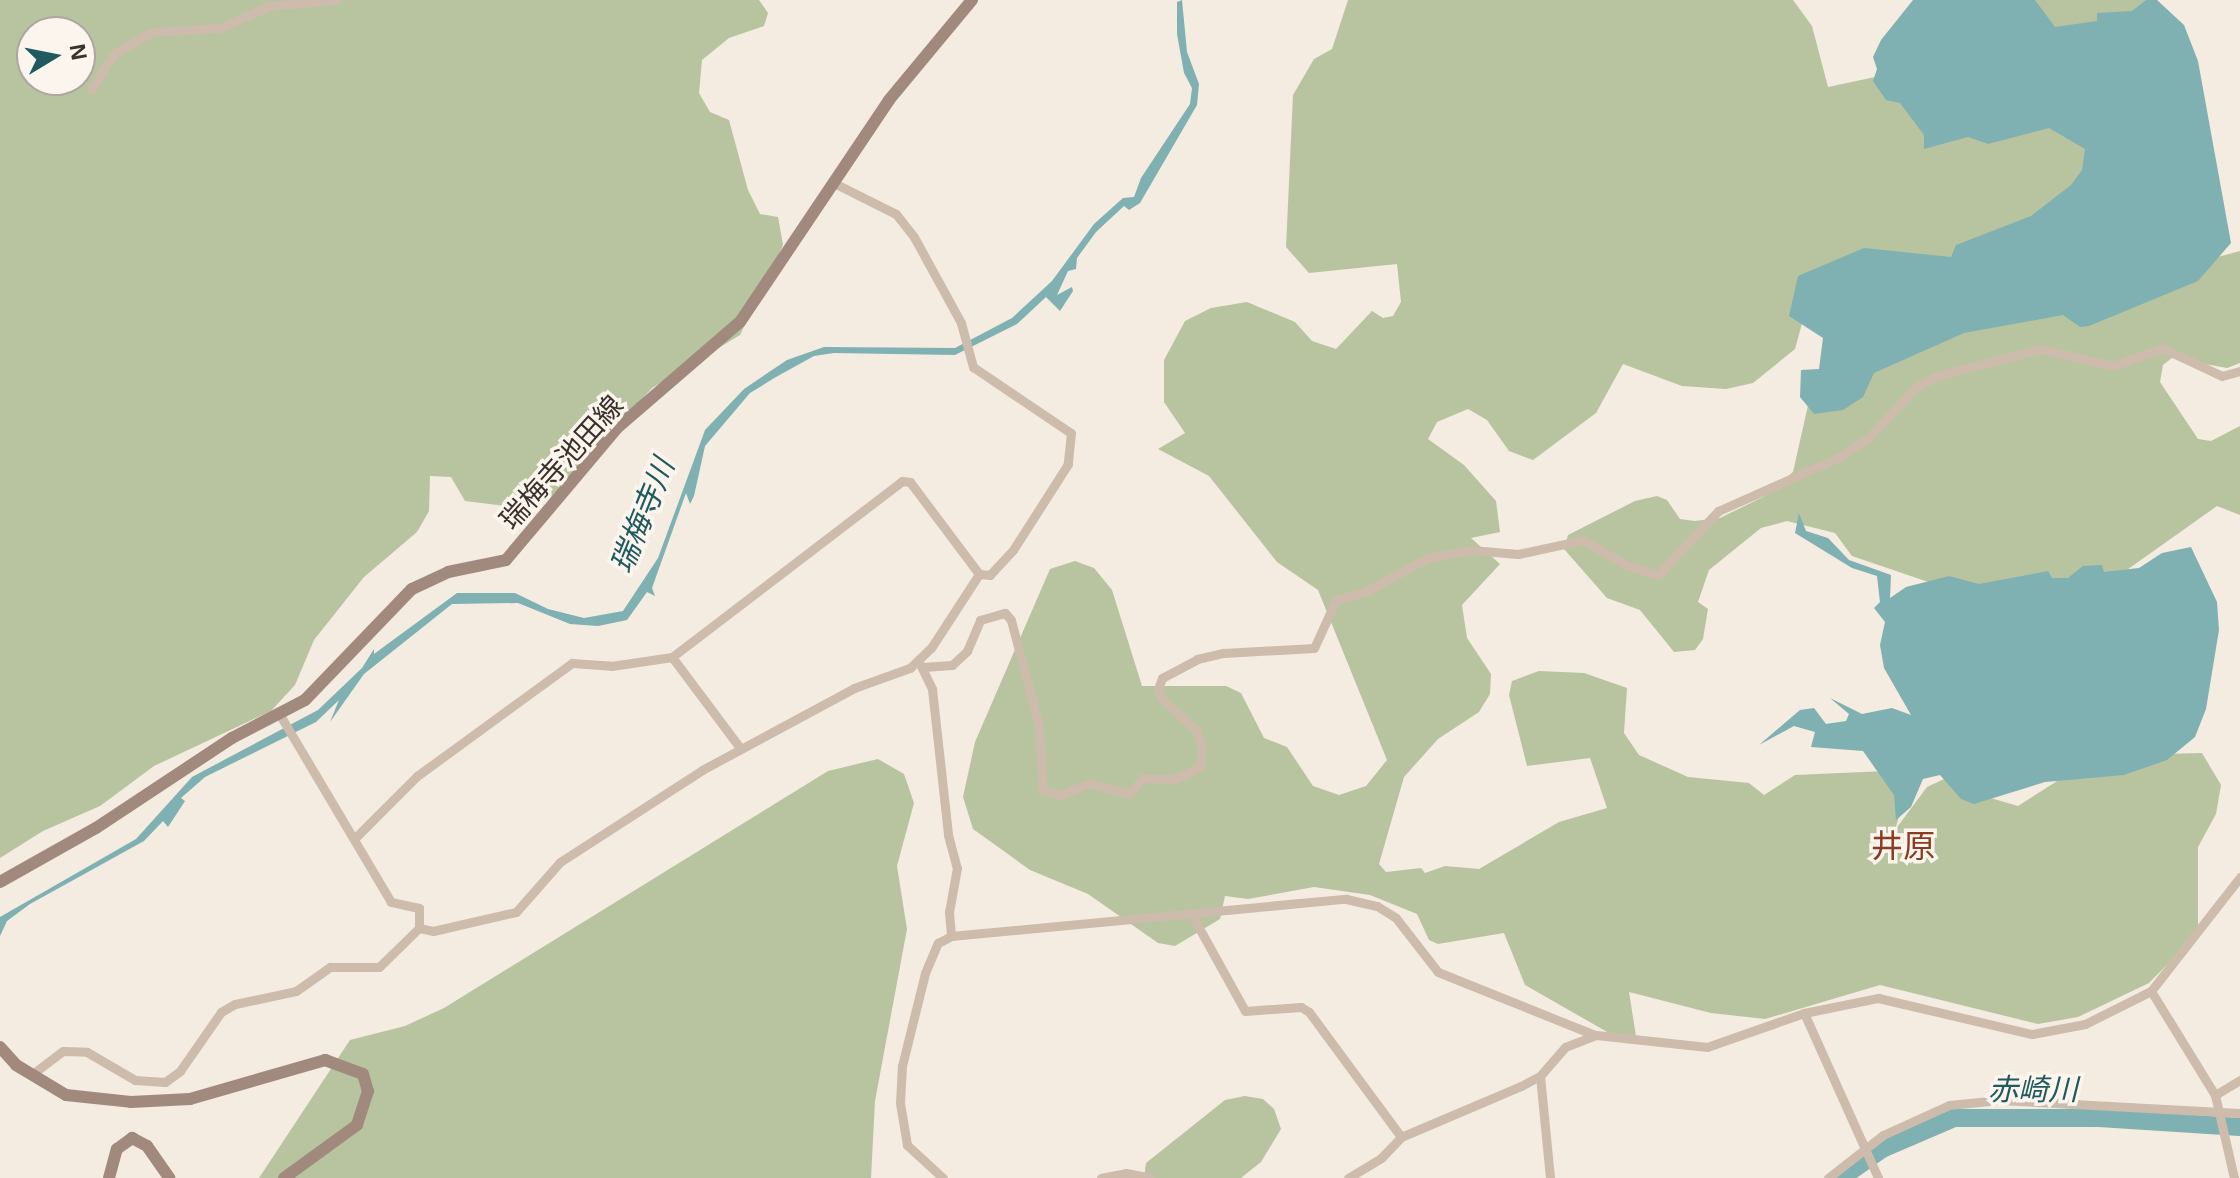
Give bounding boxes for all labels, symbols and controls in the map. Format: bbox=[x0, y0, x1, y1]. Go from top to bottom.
north arrow bbox=[16, 16, 96, 96]
text: N bbox=[64, 42, 92, 62]
street label: 瑞梅寺池田線 bbox=[493, 389, 631, 537]
water label: 瑞梅寺川 bbox=[604, 454, 682, 578]
district label: 井原 bbox=[1871, 827, 1935, 865]
water label: 赤崎川 bbox=[1988, 1072, 2078, 1108]

